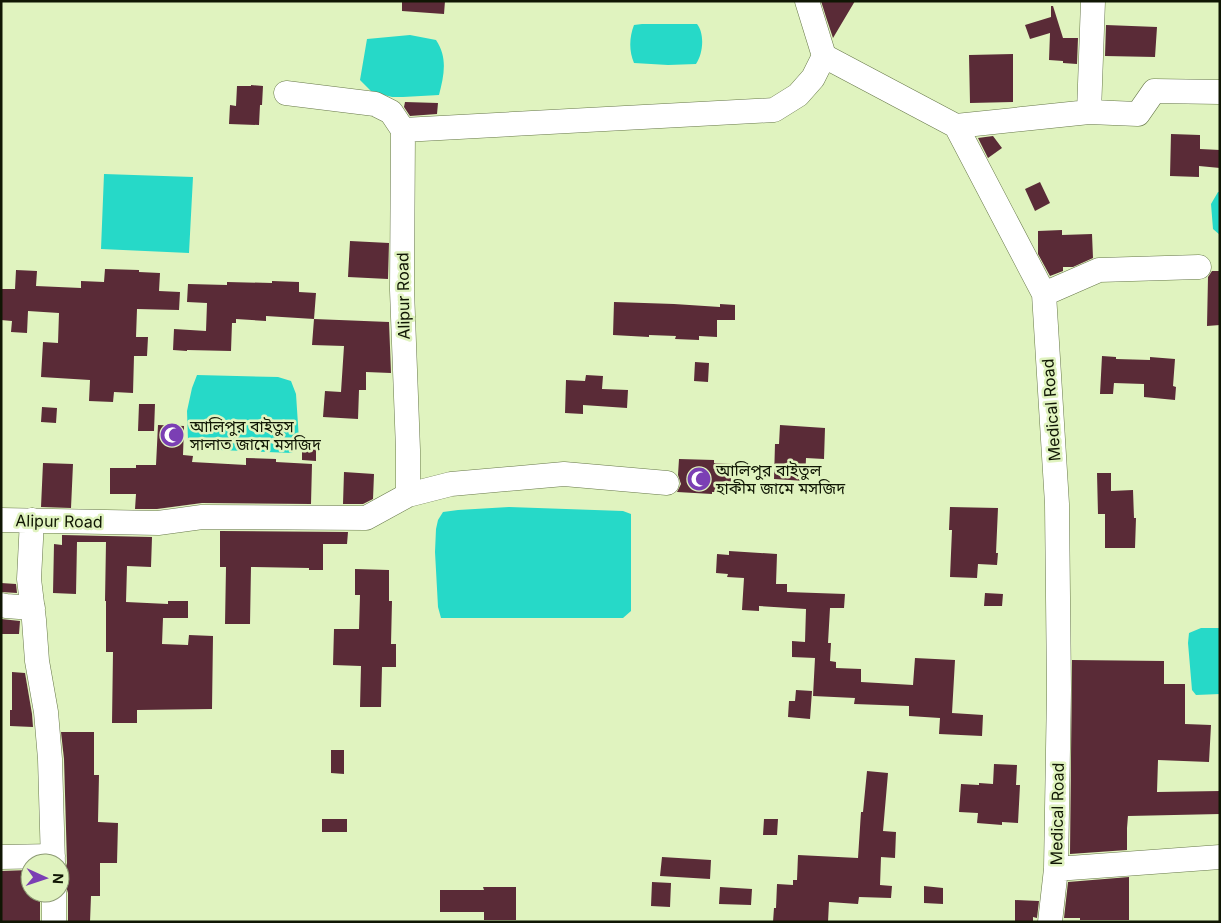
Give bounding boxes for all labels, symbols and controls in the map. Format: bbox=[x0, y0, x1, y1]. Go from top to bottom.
street label: Alipur Road bbox=[392, 252, 414, 340]
street label: Medical Road bbox=[1037, 358, 1065, 462]
place label: আলিপুর বাইতুস সালাত জামে মসজিদ bbox=[189, 416, 322, 454]
mosque icon: আলিপুর বাইতুস সালাত জামে মসজিদ bbox=[159, 422, 185, 448]
place label: আলিপুর বাইতুল হাকীম জামে মসজিদ bbox=[715, 460, 846, 498]
mosque icon: আলিপুর বাইতুল হাকীম জামে মসজিদ bbox=[686, 466, 712, 492]
street label: Alipur Road bbox=[15, 510, 103, 532]
street label: Medical Road bbox=[1046, 762, 1068, 866]
north arrow bbox=[20, 853, 70, 903]
text: N bbox=[50, 873, 67, 884]

